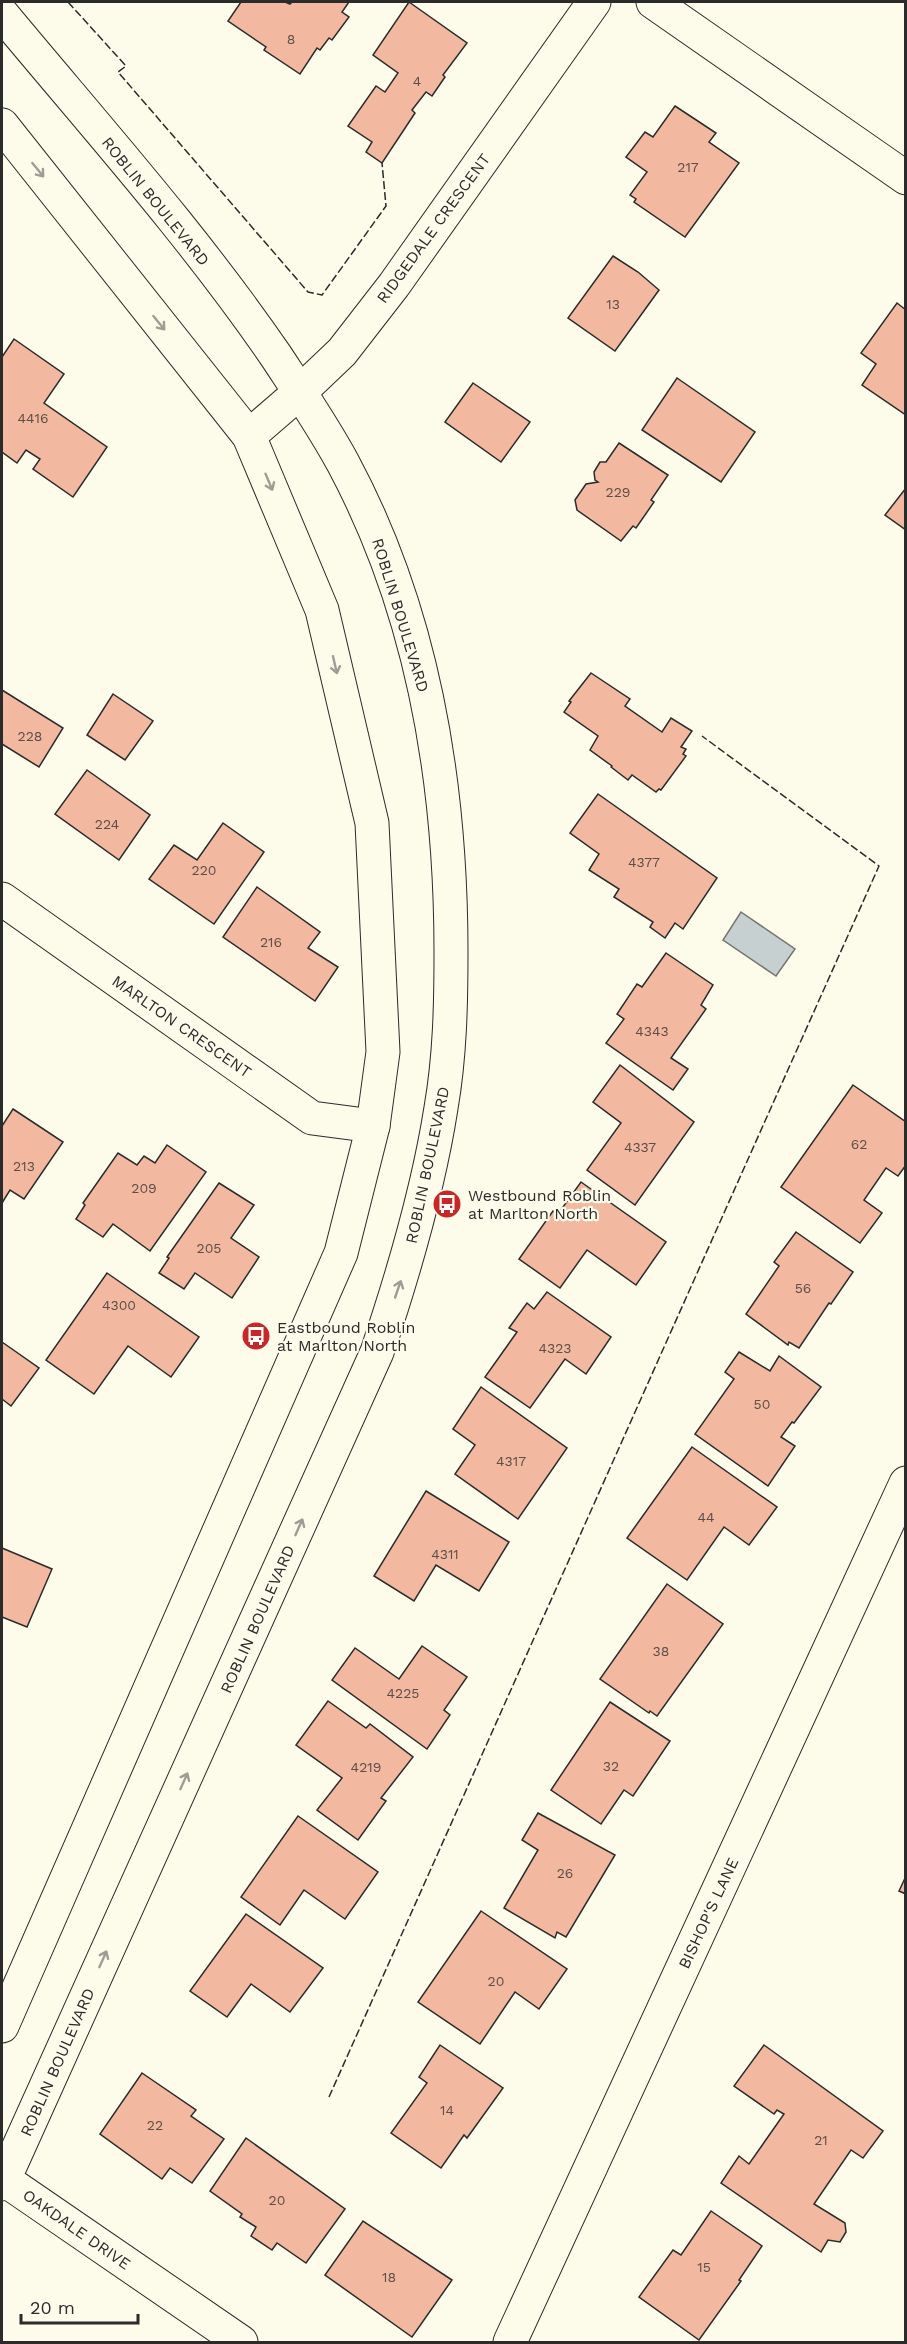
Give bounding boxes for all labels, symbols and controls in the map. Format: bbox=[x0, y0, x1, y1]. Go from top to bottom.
house number: 8 bbox=[287, 31, 295, 47]
house number: 4 bbox=[413, 73, 421, 89]
street label: ROBLIN BOULEVARD bbox=[98, 133, 213, 270]
street label: RIDGEDALE CRESCENT bbox=[373, 149, 494, 307]
house number: 217 bbox=[677, 159, 699, 175]
one-way arrow bbox=[31, 162, 44, 178]
house number: 13 bbox=[606, 296, 620, 312]
one-way arrow bbox=[153, 315, 166, 331]
house number: 4416 bbox=[18, 410, 48, 426]
one-way arrow bbox=[264, 473, 275, 491]
house number: 229 bbox=[606, 484, 630, 500]
street label: ROBLIN BOULEVARD bbox=[368, 536, 433, 694]
one-way arrow bbox=[330, 656, 342, 675]
house number: 228 bbox=[18, 728, 42, 744]
house number: 224 bbox=[95, 816, 119, 832]
house number: 4377 bbox=[628, 854, 660, 870]
house number: 220 bbox=[191, 862, 217, 878]
house number: 216 bbox=[260, 934, 282, 950]
street label: MARLTON CRESCENT bbox=[108, 971, 255, 1082]
house number: 4343 bbox=[635, 1023, 669, 1039]
street label: ROBLIN BOULEVARD bbox=[402, 1085, 453, 1245]
house number: 62 bbox=[851, 1136, 867, 1152]
house number: 4337 bbox=[624, 1139, 656, 1155]
house number: 213 bbox=[13, 1158, 35, 1174]
house number: 209 bbox=[131, 1180, 157, 1196]
place label: Westbound Roblin at Marlton North bbox=[468, 1186, 611, 1223]
bus stop icon: Westbound Roblin at Marlton North bbox=[431, 1188, 463, 1220]
house number: 205 bbox=[196, 1240, 222, 1256]
one-way arrow bbox=[393, 1280, 404, 1299]
house number: 56 bbox=[795, 1280, 811, 1296]
house number: 4300 bbox=[102, 1297, 136, 1313]
place label: Eastbound Roblin at Marlton North bbox=[277, 1318, 415, 1355]
bus stop icon: Eastbound Roblin at Marlton North bbox=[240, 1320, 272, 1352]
house number: 4323 bbox=[538, 1340, 572, 1356]
house number: 50 bbox=[754, 1396, 770, 1412]
house number: 4317 bbox=[496, 1453, 526, 1469]
house number: 44 bbox=[697, 1509, 715, 1525]
one-way arrow bbox=[293, 1518, 305, 1536]
street label: ROBLIN BOULEVARD bbox=[216, 1542, 299, 1696]
house number: 4311 bbox=[431, 1546, 459, 1562]
house number: 38 bbox=[653, 1643, 669, 1659]
house number: 4225 bbox=[386, 1685, 420, 1701]
house number: 32 bbox=[603, 1758, 619, 1774]
house number: 4219 bbox=[351, 1759, 381, 1775]
one-way arrow bbox=[178, 1773, 190, 1791]
street label: BISHOP'S LANE bbox=[674, 1855, 743, 1972]
house number: 26 bbox=[557, 1865, 573, 1881]
one-way arrow bbox=[98, 1950, 110, 1968]
house number: 20 bbox=[488, 1973, 504, 1989]
street label: ROBLIN BOULEVARD bbox=[16, 1985, 99, 2139]
house number: 14 bbox=[440, 2102, 454, 2118]
house number: 22 bbox=[147, 2117, 163, 2133]
house number: 21 bbox=[814, 2132, 828, 2148]
street label: OAKDALE DRIVE bbox=[19, 2185, 134, 2274]
house number: 20 bbox=[269, 2192, 285, 2208]
house number: 15 bbox=[697, 2259, 711, 2275]
house number: 18 bbox=[382, 2269, 396, 2285]
scale bar bbox=[21, 2287, 138, 2325]
text: 20 m bbox=[30, 2297, 75, 2318]

